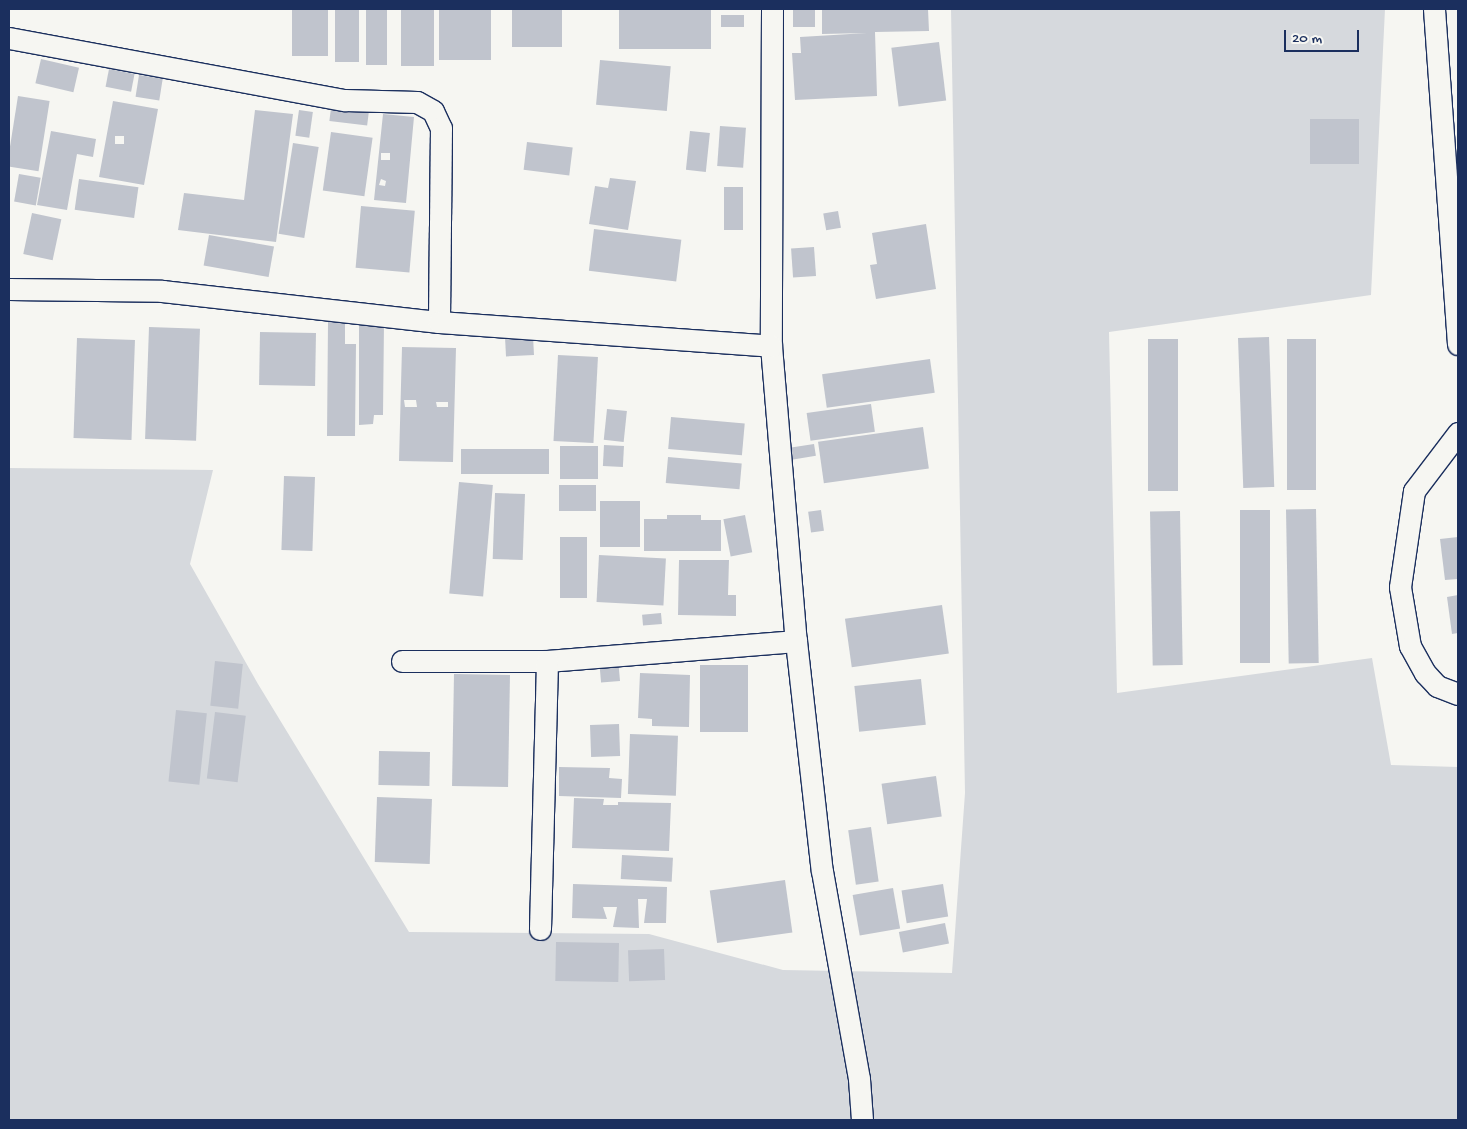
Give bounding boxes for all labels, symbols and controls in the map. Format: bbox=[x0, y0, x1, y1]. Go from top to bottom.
scale bar bbox=[1287, 20, 1362, 52]
text: 20 m bbox=[1292, 30, 1322, 48]

